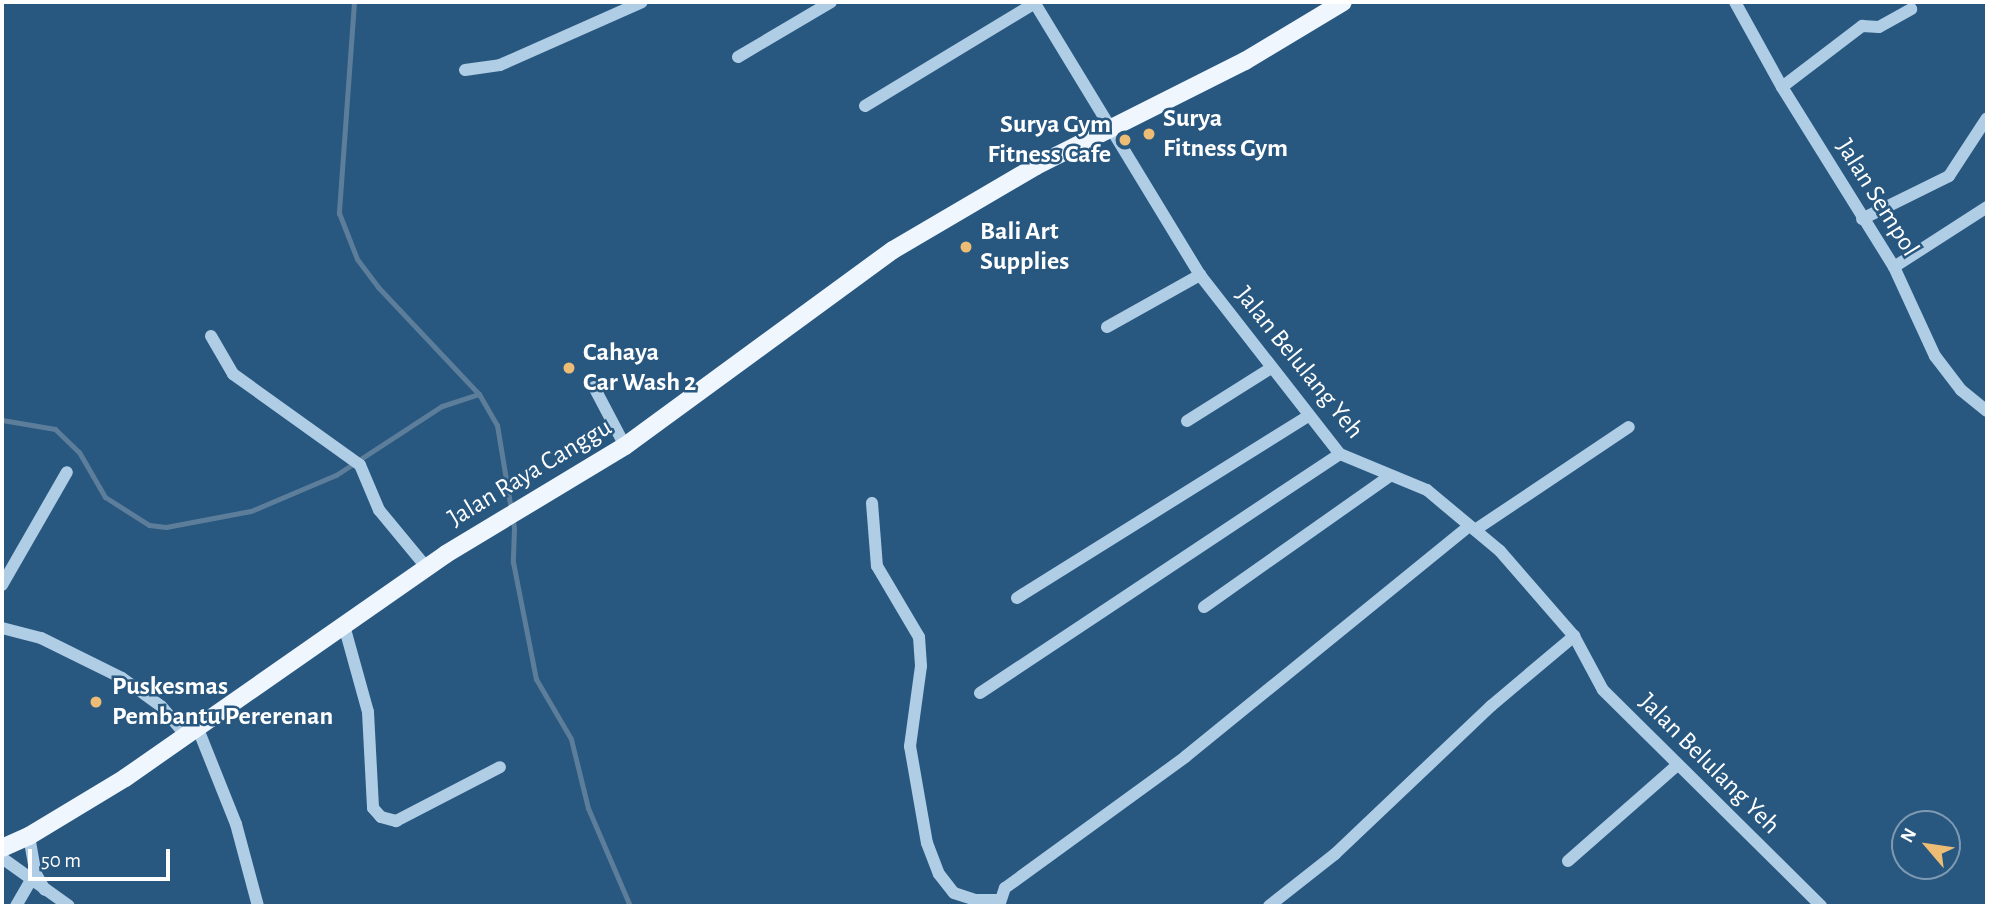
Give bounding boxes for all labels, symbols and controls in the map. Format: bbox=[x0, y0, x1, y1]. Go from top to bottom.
place label: Surya Fitness Gym bbox=[1163, 103, 1288, 164]
place label: Surya Gym Fitness Cafe bbox=[987, 109, 1111, 170]
marker: Surya Fitness Gym bbox=[1141, 126, 1157, 142]
marker: Surya Gym Fitness Cafe bbox=[1117, 132, 1133, 148]
street label: Jalan Sempol bbox=[1829, 134, 1925, 262]
place label: Bali Art Supplies bbox=[980, 216, 1069, 278]
marker: Bali Art Supplies bbox=[958, 239, 974, 255]
street label: Jalan Belulang Yeh bbox=[1228, 281, 1370, 445]
place label: Cahaya Car Wash 2 bbox=[583, 337, 696, 398]
marker: Cahaya Car Wash 2 bbox=[561, 360, 577, 376]
street label: Jalan Raya Canggu bbox=[443, 412, 617, 534]
place label: Puskesmas Pembantu Pererenan bbox=[112, 671, 333, 732]
street label: Jalan Belulang Yeh bbox=[1632, 687, 1786, 841]
marker: Puskesmas Pembantu Pererenan bbox=[86, 692, 106, 712]
north arrow bbox=[1891, 810, 1961, 880]
text: N bbox=[1897, 825, 1920, 846]
scale bar bbox=[32, 834, 173, 878]
text: 50 m bbox=[41, 850, 81, 871]

